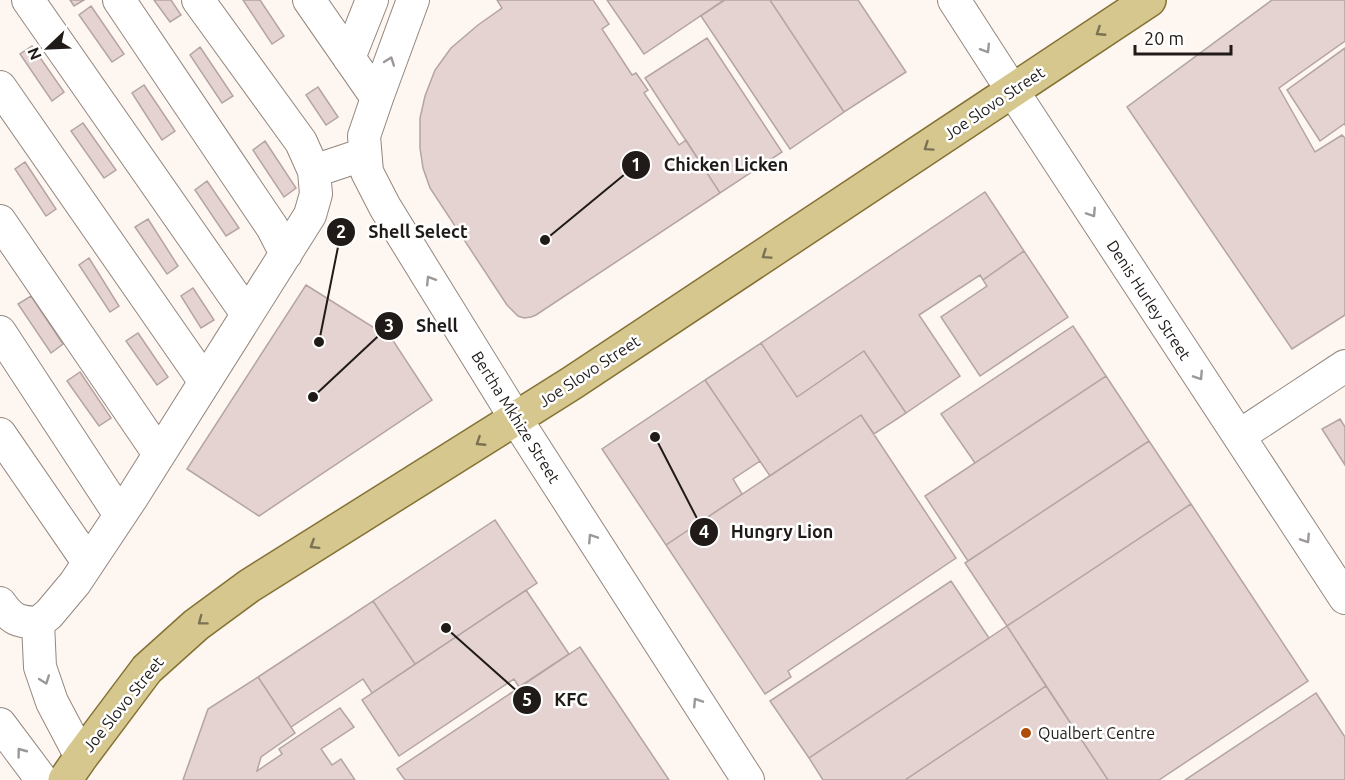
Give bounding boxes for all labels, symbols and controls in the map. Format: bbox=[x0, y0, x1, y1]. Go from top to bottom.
north arrow bbox=[18, 18, 78, 78]
scale bar bbox=[1135, 18, 1231, 56]
one-way arrow bbox=[1096, 25, 1107, 36]
text: 20 m bbox=[1144, 28, 1184, 48]
one-way arrow bbox=[978, 43, 990, 53]
text: N bbox=[24, 45, 45, 63]
one-way arrow bbox=[383, 56, 395, 67]
street label: Joe Slovo Street bbox=[940, 62, 1048, 143]
one-way arrow bbox=[924, 139, 935, 150]
callout: Chicken Licken bbox=[621, 147, 800, 183]
text: 1 bbox=[631, 154, 641, 174]
text: Chicken Licken bbox=[664, 154, 788, 174]
one-way arrow bbox=[1085, 206, 1096, 217]
callout: Shell Select bbox=[326, 214, 479, 250]
text: 2 bbox=[336, 221, 346, 241]
text: Shell Select bbox=[368, 221, 468, 241]
street label: Denis Hurley Street bbox=[1104, 237, 1195, 364]
one-way arrow bbox=[762, 247, 772, 259]
one-way arrow bbox=[426, 276, 438, 286]
callout: Shell bbox=[374, 308, 470, 344]
text: 3 bbox=[384, 315, 394, 335]
text: Shell bbox=[416, 315, 459, 335]
street label: Joe Slovo Street bbox=[535, 331, 644, 410]
street label: Bertha Mkhize Street bbox=[468, 348, 564, 487]
one-way arrow bbox=[1192, 369, 1203, 380]
one-way arrow bbox=[476, 435, 487, 446]
callout: Hungry Lion bbox=[689, 514, 846, 550]
text: 4 bbox=[699, 521, 709, 541]
text: Hungry Lion bbox=[731, 521, 833, 541]
one-way arrow bbox=[1299, 532, 1310, 543]
one-way arrow bbox=[588, 534, 599, 545]
one-way arrow bbox=[310, 537, 320, 549]
one-way arrow bbox=[198, 613, 209, 624]
street label: Joe Slovo Street bbox=[79, 652, 167, 755]
one-way arrow bbox=[37, 674, 50, 685]
callout: KFC bbox=[512, 682, 599, 718]
text: 5 bbox=[522, 689, 532, 709]
text: KFC bbox=[554, 689, 588, 709]
one-way arrow bbox=[693, 698, 705, 708]
place label: Qualbert Centre bbox=[1038, 724, 1155, 742]
marker: Qualbert Centre bbox=[1019, 726, 1033, 740]
one-way arrow bbox=[17, 748, 28, 759]

